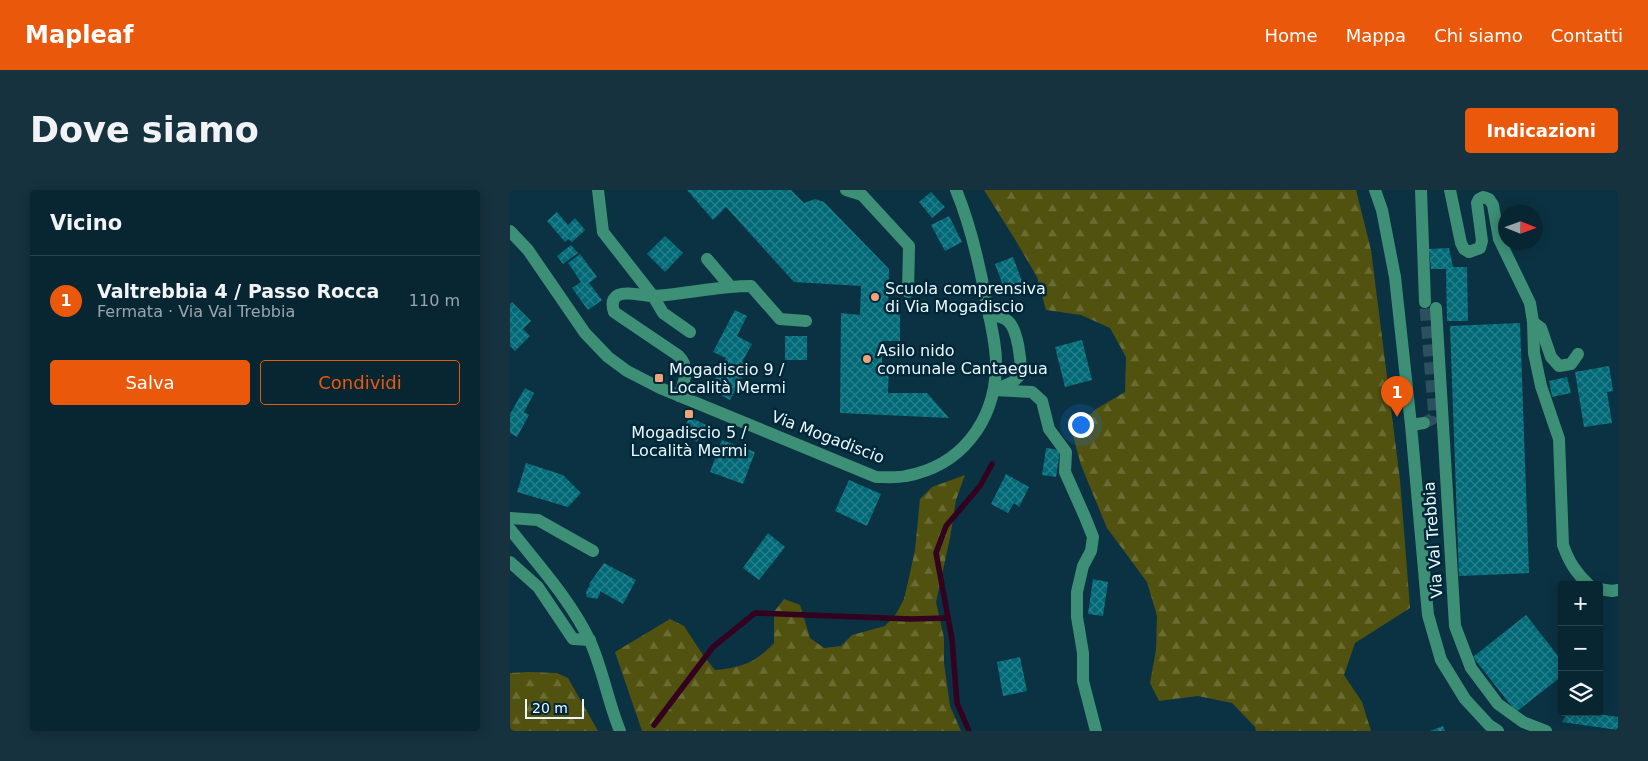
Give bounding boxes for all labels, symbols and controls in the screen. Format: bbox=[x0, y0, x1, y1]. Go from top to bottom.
text: Mapleaf bbox=[25, 21, 133, 49]
text: Home bbox=[1265, 25, 1318, 46]
text: Mappa bbox=[1346, 25, 1406, 46]
text: Chi siamo bbox=[1434, 25, 1523, 46]
text: Contatti bbox=[1551, 25, 1623, 46]
button: Indicazioni bbox=[1465, 108, 1618, 153]
text: Dove siamo bbox=[30, 110, 259, 150]
north arrow bbox=[1498, 205, 1543, 250]
text: Vicino bbox=[50, 211, 122, 235]
place label: Scuola comprensiva di Via Mogadiscio bbox=[885, 279, 1046, 316]
text: Valtrebbia 4 / Passo Rocca bbox=[97, 280, 379, 302]
text: 1 bbox=[60, 291, 72, 310]
text: 110 m bbox=[409, 291, 460, 310]
marker: Scuola comprensiva di Via Mogadiscio bbox=[869, 291, 881, 303]
text: Fermata · Via Val Trebbia bbox=[97, 302, 295, 321]
place label: Asilo nido comunale Cantaegua bbox=[877, 341, 1048, 378]
marker: Asilo nido comunale Cantaegua bbox=[861, 353, 873, 365]
button: Salva bbox=[50, 360, 250, 405]
button: Condividi bbox=[260, 360, 460, 405]
place label: Mogadiscio 9 / Località Mermi bbox=[669, 360, 786, 397]
marker: Mogadiscio 9 / Località Mermi bbox=[653, 372, 665, 384]
pin: 1 bbox=[1381, 376, 1413, 417]
street label: Via Mogadiscio bbox=[769, 407, 887, 467]
marker: Mogadiscio 5 / Località Mermi bbox=[683, 408, 695, 420]
your location bbox=[1068, 412, 1094, 438]
place label: Mogadiscio 5 / Località Mermi bbox=[630, 423, 748, 460]
street label: Via Val Trebbia bbox=[1419, 481, 1447, 599]
map controls bbox=[1558, 581, 1603, 716]
button: + bbox=[1558, 581, 1603, 626]
button: − bbox=[1558, 626, 1603, 671]
button: layers bbox=[1558, 671, 1603, 716]
scale bar bbox=[525, 696, 584, 719]
text: 20 m bbox=[532, 700, 568, 716]

